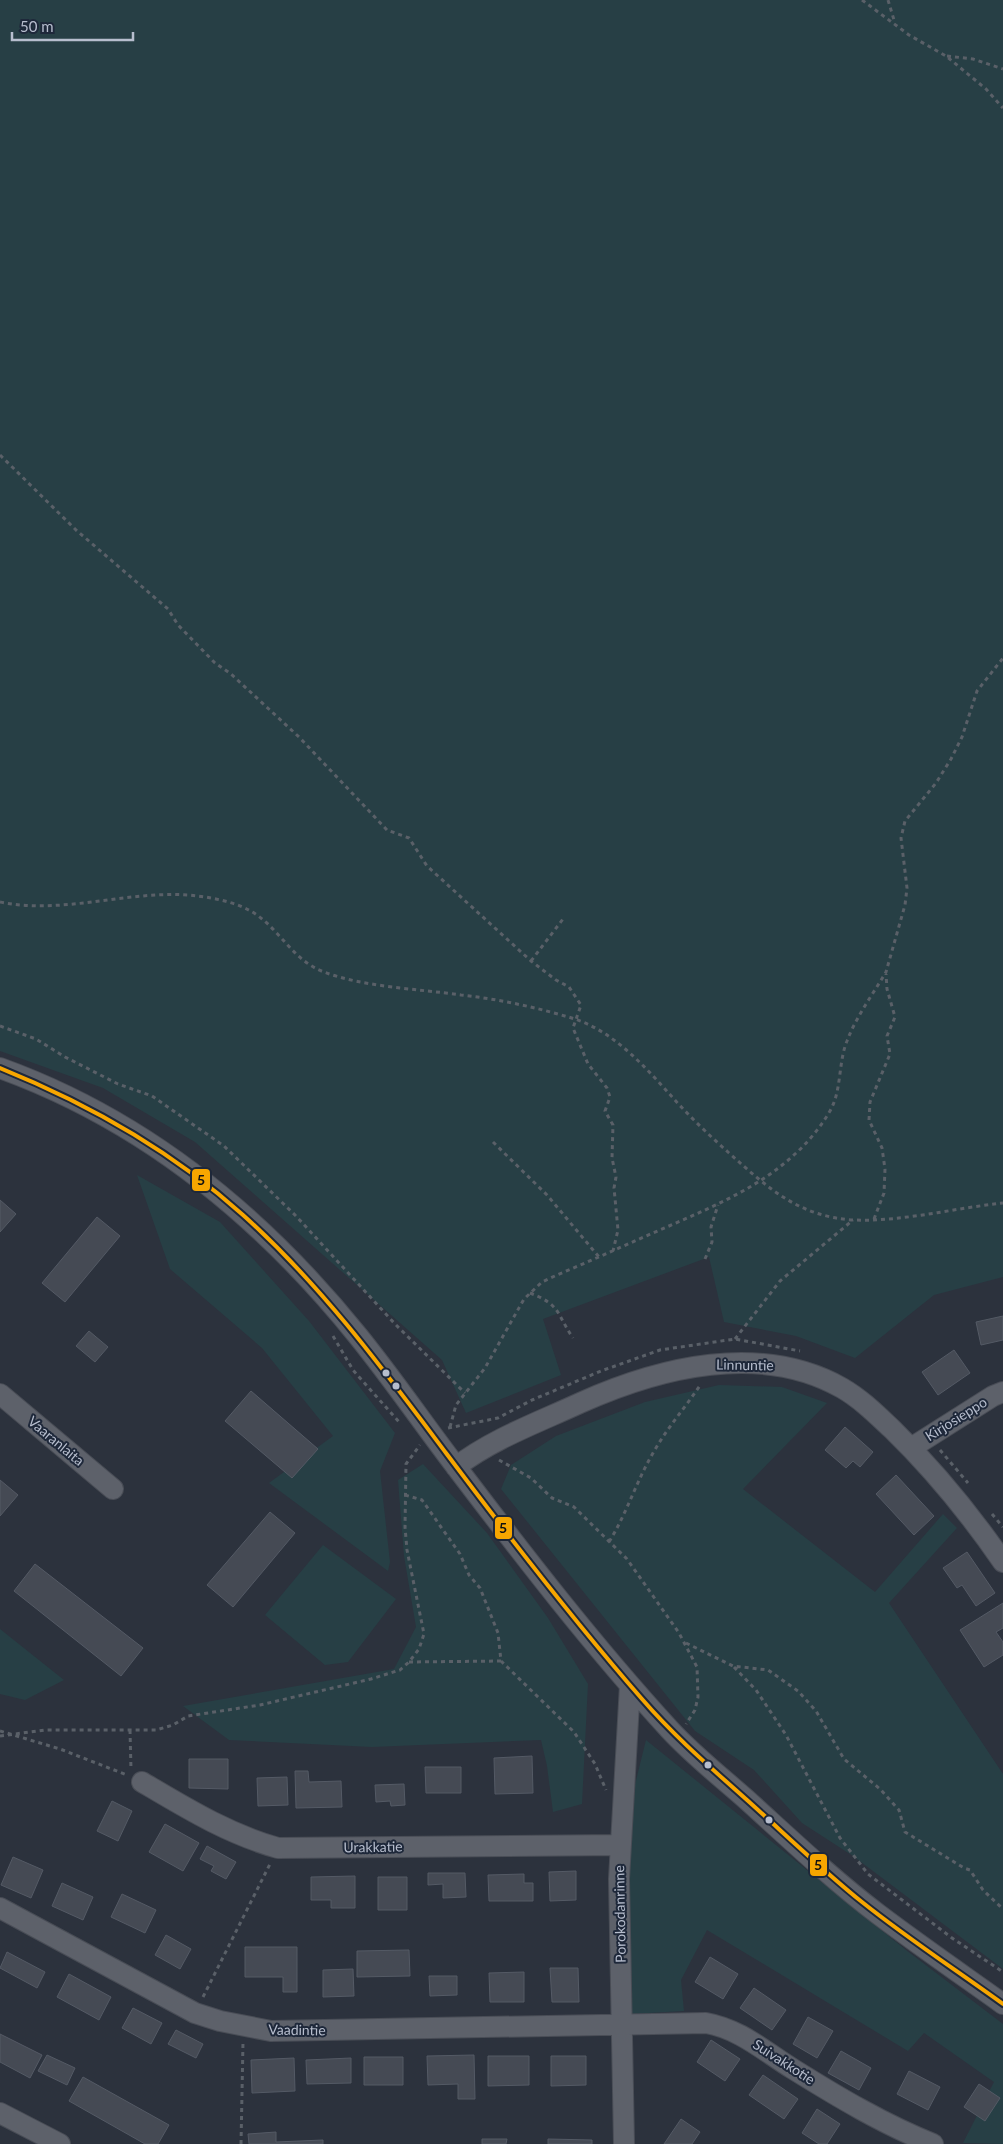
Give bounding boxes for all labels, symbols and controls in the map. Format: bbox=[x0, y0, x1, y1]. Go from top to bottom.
scale bar bbox=[12, 10, 134, 42]
text: 50 m bbox=[20, 17, 54, 35]
line badge: 5 bbox=[191, 1168, 211, 1192]
text: 5 bbox=[197, 1171, 205, 1188]
street label: Linnuntie bbox=[716, 1355, 774, 1374]
unlabelled marker bbox=[381, 1368, 391, 1378]
unlabelled marker bbox=[391, 1381, 401, 1391]
street label: Kirjosieppo bbox=[922, 1393, 990, 1444]
street label: Vaaranlaita bbox=[25, 1412, 88, 1469]
line badge: 5 bbox=[494, 1516, 513, 1540]
text: 5 bbox=[499, 1519, 507, 1536]
unlabelled marker bbox=[703, 1760, 713, 1770]
unlabelled marker bbox=[764, 1815, 774, 1825]
street label: Urakkatie bbox=[343, 1837, 403, 1856]
line badge: 5 bbox=[809, 1853, 828, 1877]
text: 5 bbox=[814, 1856, 822, 1873]
street label: Porokodanrinne bbox=[610, 1865, 629, 1963]
street label: Vaadintie bbox=[268, 2021, 326, 2038]
street label: Suivakkotie bbox=[750, 2035, 818, 2088]

